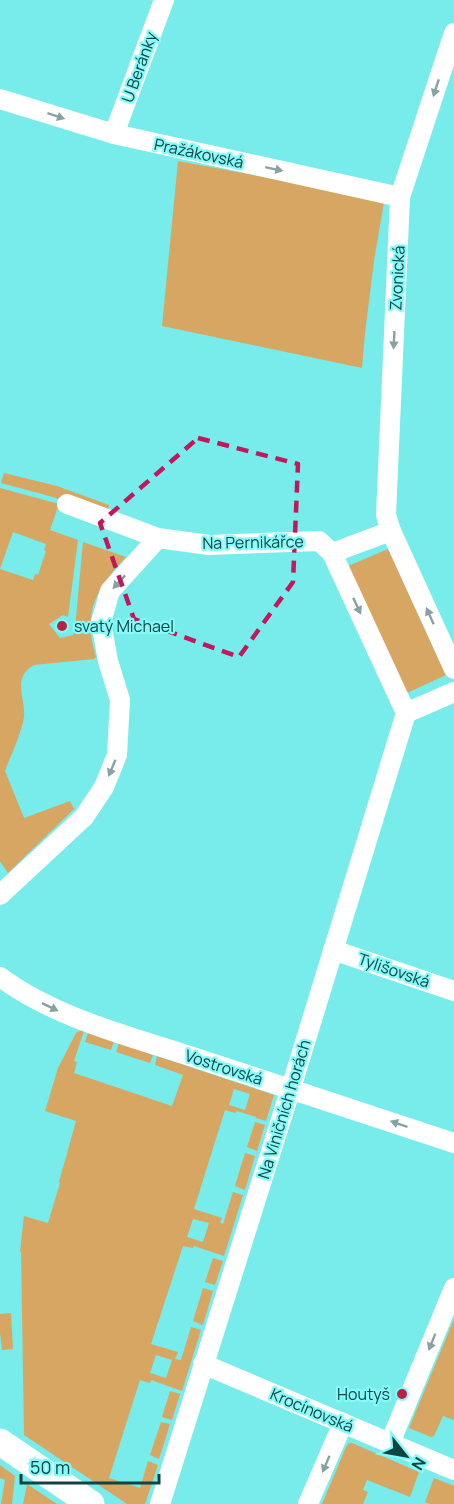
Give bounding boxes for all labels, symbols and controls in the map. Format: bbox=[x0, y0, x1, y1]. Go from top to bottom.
street label: U Beránky bbox=[116, 28, 162, 105]
one-way arrow bbox=[430, 79, 440, 97]
one-way arrow bbox=[47, 112, 65, 121]
street label: Pražákovská bbox=[152, 133, 246, 173]
one-way arrow bbox=[265, 165, 283, 175]
street label: Zvonická bbox=[384, 245, 410, 311]
one-way arrow bbox=[389, 331, 398, 350]
street label: Na Pernikářce bbox=[202, 530, 304, 554]
one-way arrow bbox=[112, 574, 126, 589]
one-way arrow bbox=[352, 598, 361, 615]
one-way arrow bbox=[425, 608, 434, 625]
place label: svatý Michael bbox=[74, 615, 174, 637]
marker: svatý Michael bbox=[55, 619, 69, 633]
one-way arrow bbox=[107, 760, 117, 778]
street label: Tylišovská bbox=[355, 947, 433, 993]
one-way arrow bbox=[42, 1002, 59, 1011]
street label: Na Viničních horách bbox=[252, 1037, 316, 1181]
street label: Vostrovská bbox=[182, 1044, 266, 1090]
one-way arrow bbox=[390, 1119, 408, 1129]
one-way arrow bbox=[427, 1333, 436, 1351]
street label: Krocínovská bbox=[267, 1383, 357, 1437]
place label: Houtyš bbox=[337, 1383, 390, 1405]
marker: Houtyš bbox=[395, 1387, 409, 1401]
north arrow bbox=[376, 1426, 436, 1486]
scale bar bbox=[21, 1447, 159, 1485]
text: N bbox=[406, 1453, 431, 1474]
text: 50 m bbox=[30, 1455, 70, 1479]
one-way arrow bbox=[321, 1455, 330, 1472]

